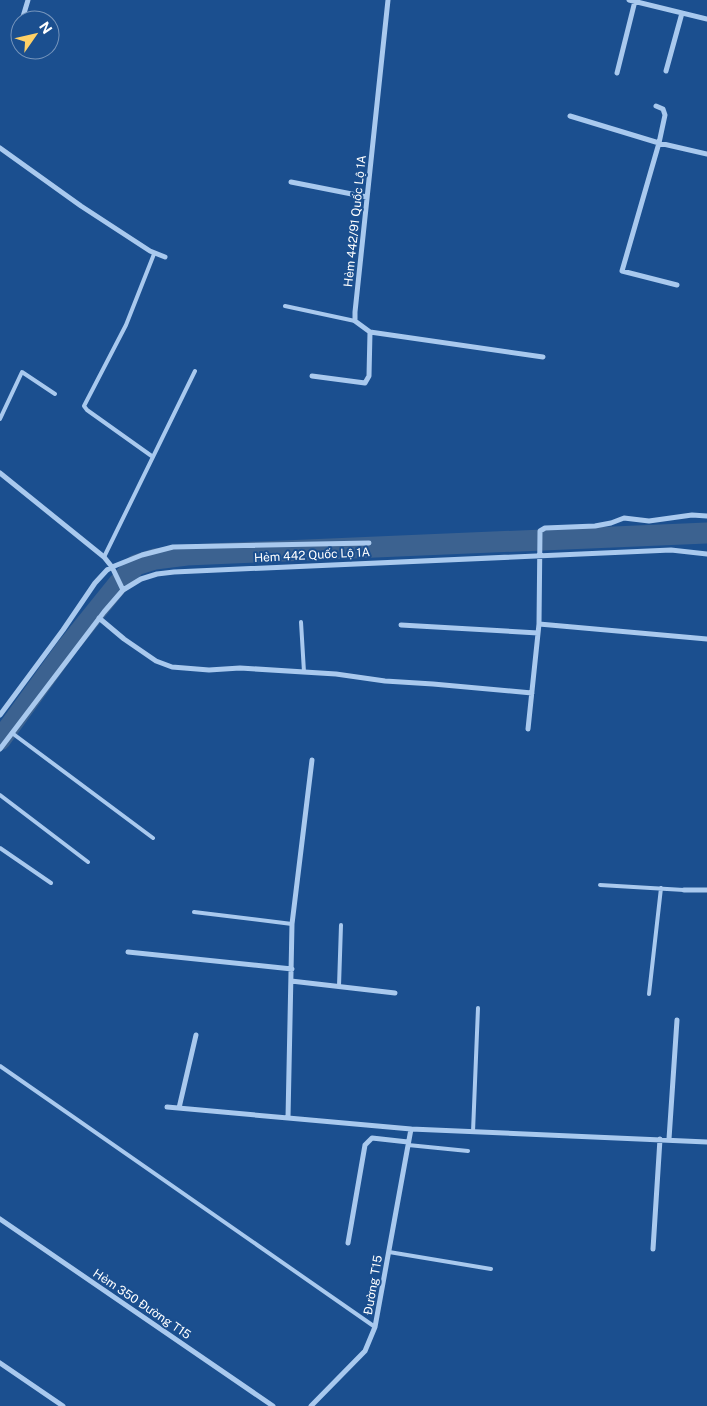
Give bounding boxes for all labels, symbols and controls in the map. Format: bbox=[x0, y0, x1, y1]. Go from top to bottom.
north arrow bbox=[10, 10, 60, 60]
text: N bbox=[36, 19, 55, 37]
street label: Hẻm 442/91 Quốc Lộ 1A bbox=[341, 154, 369, 288]
street label: Hẻm 442 Quốc Lộ 1A bbox=[254, 545, 371, 565]
street label: Đường T15 bbox=[361, 1254, 385, 1316]
street label: Hẻm 350 Đường T15 bbox=[90, 1266, 194, 1342]

